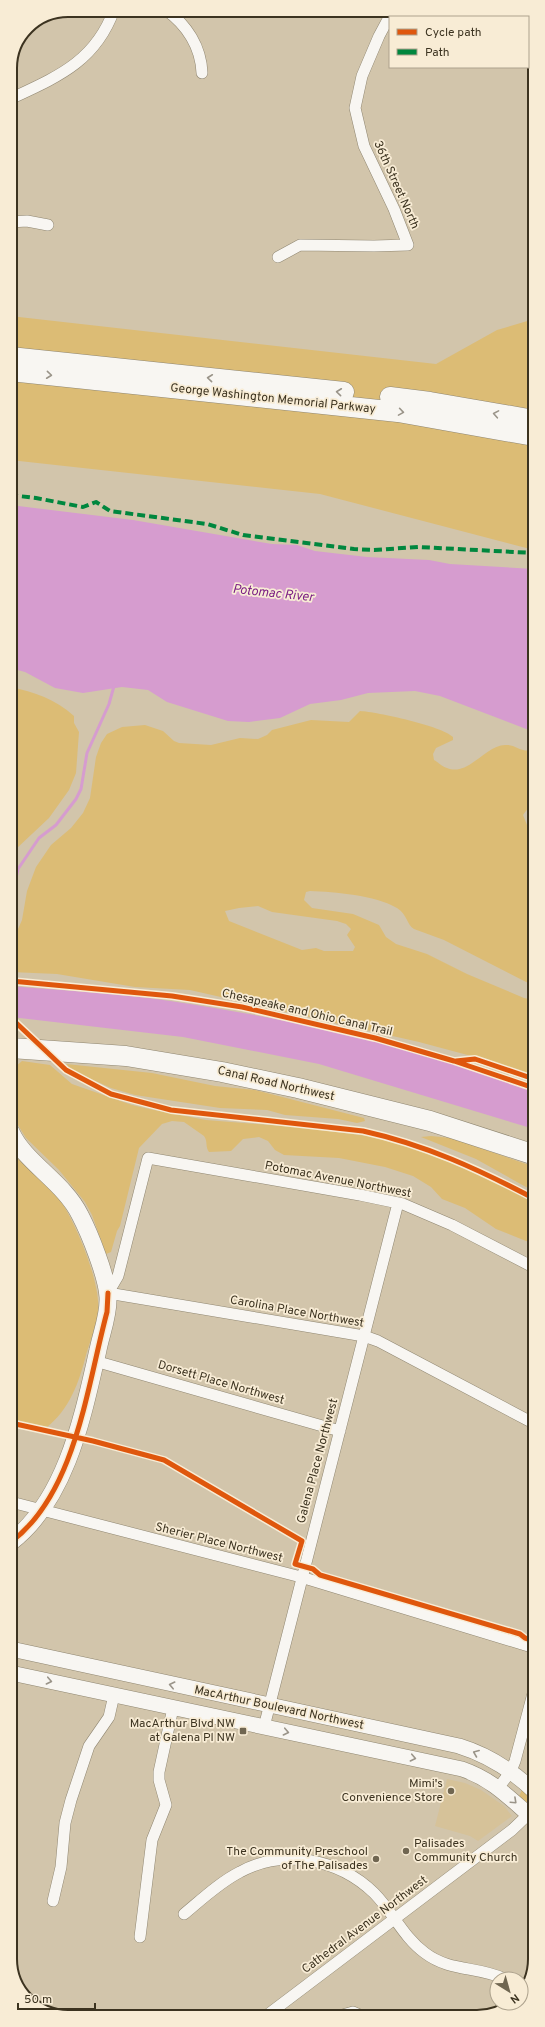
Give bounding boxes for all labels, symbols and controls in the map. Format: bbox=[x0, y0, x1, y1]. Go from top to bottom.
legend bbox=[389, 16, 529, 68]
text: Cycle path bbox=[425, 25, 482, 41]
text: Path bbox=[425, 45, 450, 61]
street label: 36th Street North bbox=[369, 138, 423, 232]
one-way arrow bbox=[46, 371, 52, 380]
one-way arrow bbox=[207, 373, 213, 382]
street label: George Washington Memorial Parkway bbox=[170, 380, 376, 418]
one-way arrow bbox=[336, 388, 342, 397]
one-way arrow bbox=[398, 407, 404, 416]
one-way arrow bbox=[493, 410, 499, 418]
water label: Potomac River bbox=[232, 582, 315, 606]
street label: Chesapeake and Ohio Canal Trail bbox=[220, 986, 394, 1040]
street label: Canal Road Northwest bbox=[216, 1063, 336, 1105]
street label: Potomac Avenue Northwest bbox=[263, 1158, 413, 1202]
street label: Carolina Place Northwest bbox=[229, 1292, 365, 1332]
street label: Dorsett Place Northwest bbox=[156, 1357, 286, 1409]
street label: Galena Place Northwest bbox=[294, 1397, 342, 1525]
street label: Sherier Place Northwest bbox=[154, 1519, 284, 1567]
one-way arrow bbox=[46, 1676, 52, 1684]
one-way arrow bbox=[169, 1682, 175, 1690]
street label: MacArthur Boulevard Northwest bbox=[193, 1682, 365, 1734]
place label: MacArthur Blvd NW at Galena Pl NW bbox=[130, 1716, 235, 1746]
marker: MacArthur Blvd NW at Galena Pl NW bbox=[238, 1726, 248, 1736]
one-way arrow bbox=[283, 1727, 289, 1735]
one-way arrow bbox=[473, 1749, 480, 1757]
one-way arrow bbox=[410, 1753, 416, 1761]
place label: Mimi's Convenience Store bbox=[342, 1776, 443, 1806]
marker: Mimi's Convenience Store bbox=[446, 1786, 456, 1796]
one-way arrow bbox=[509, 1796, 517, 1803]
place label: Palisades Community Church bbox=[414, 1836, 518, 1866]
place label: The Community Preschool of The Palisades bbox=[226, 1844, 368, 1874]
marker: Palisades Community Church bbox=[401, 1846, 411, 1856]
marker: The Community Preschool of The Palisades bbox=[371, 1854, 381, 1864]
street label: Cathedral Avenue Northwest bbox=[299, 1872, 431, 1978]
north arrow bbox=[489, 1971, 529, 2011]
scale bar bbox=[18, 1985, 95, 2011]
text: N bbox=[507, 1990, 522, 2006]
text: 50 m bbox=[24, 1992, 52, 2008]

